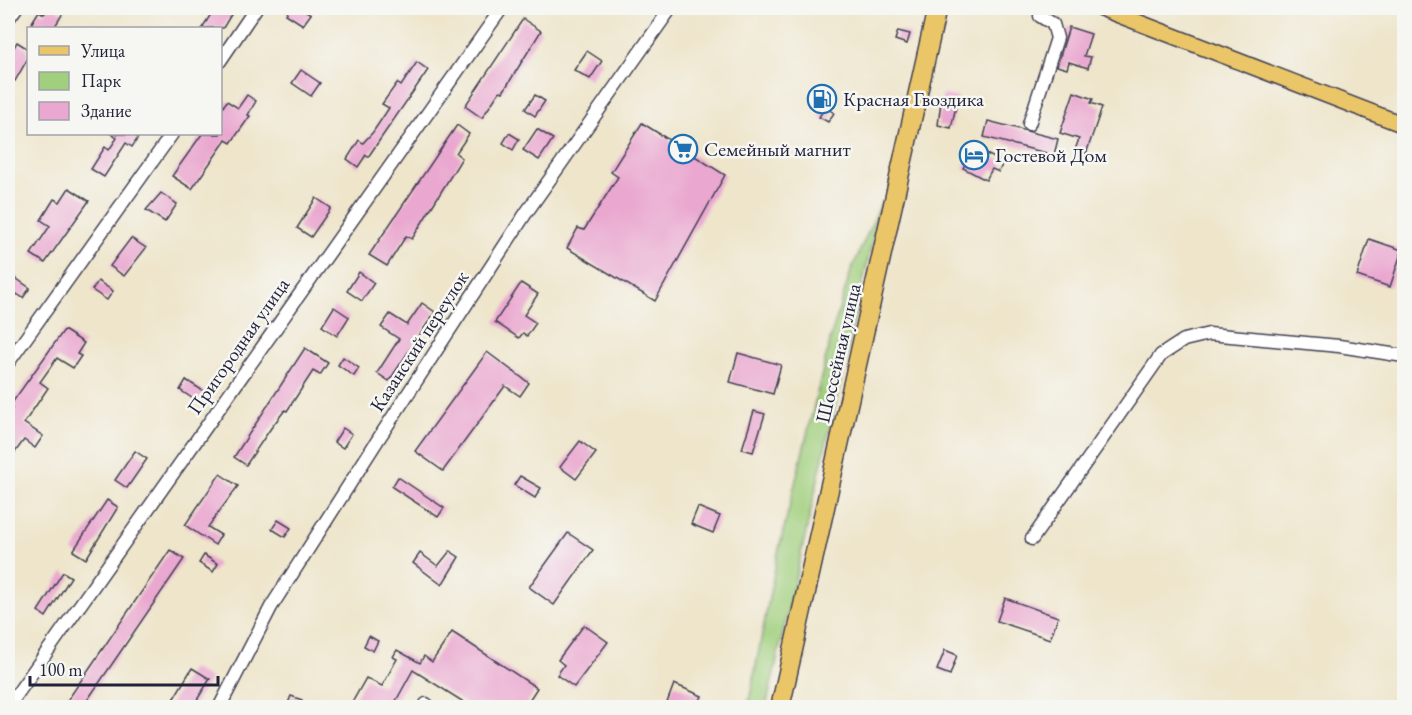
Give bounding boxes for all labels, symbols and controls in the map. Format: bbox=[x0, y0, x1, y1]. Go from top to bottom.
legend bbox=[27, 27, 222, 135]
text: Улица bbox=[80, 39, 126, 62]
text: Парк bbox=[81, 69, 121, 92]
fuel station icon: Красная Гвоздика bbox=[806, 83, 838, 115]
place label: Красная Гвоздика bbox=[843, 86, 984, 112]
text: Здание bbox=[81, 99, 131, 122]
supermarket icon: Семейный магнит bbox=[667, 133, 699, 165]
place label: Семейный магнит bbox=[704, 136, 851, 162]
hotel icon: Гостевой Дом bbox=[958, 139, 990, 171]
place label: Гостевой Дом bbox=[995, 142, 1107, 168]
street label: Казанский переулок bbox=[364, 265, 475, 416]
street label: Пригородная улица bbox=[181, 272, 295, 420]
street label: Шоссейная улица bbox=[809, 281, 867, 425]
scale bar bbox=[30, 649, 218, 687]
text: 100 m bbox=[39, 658, 83, 681]

